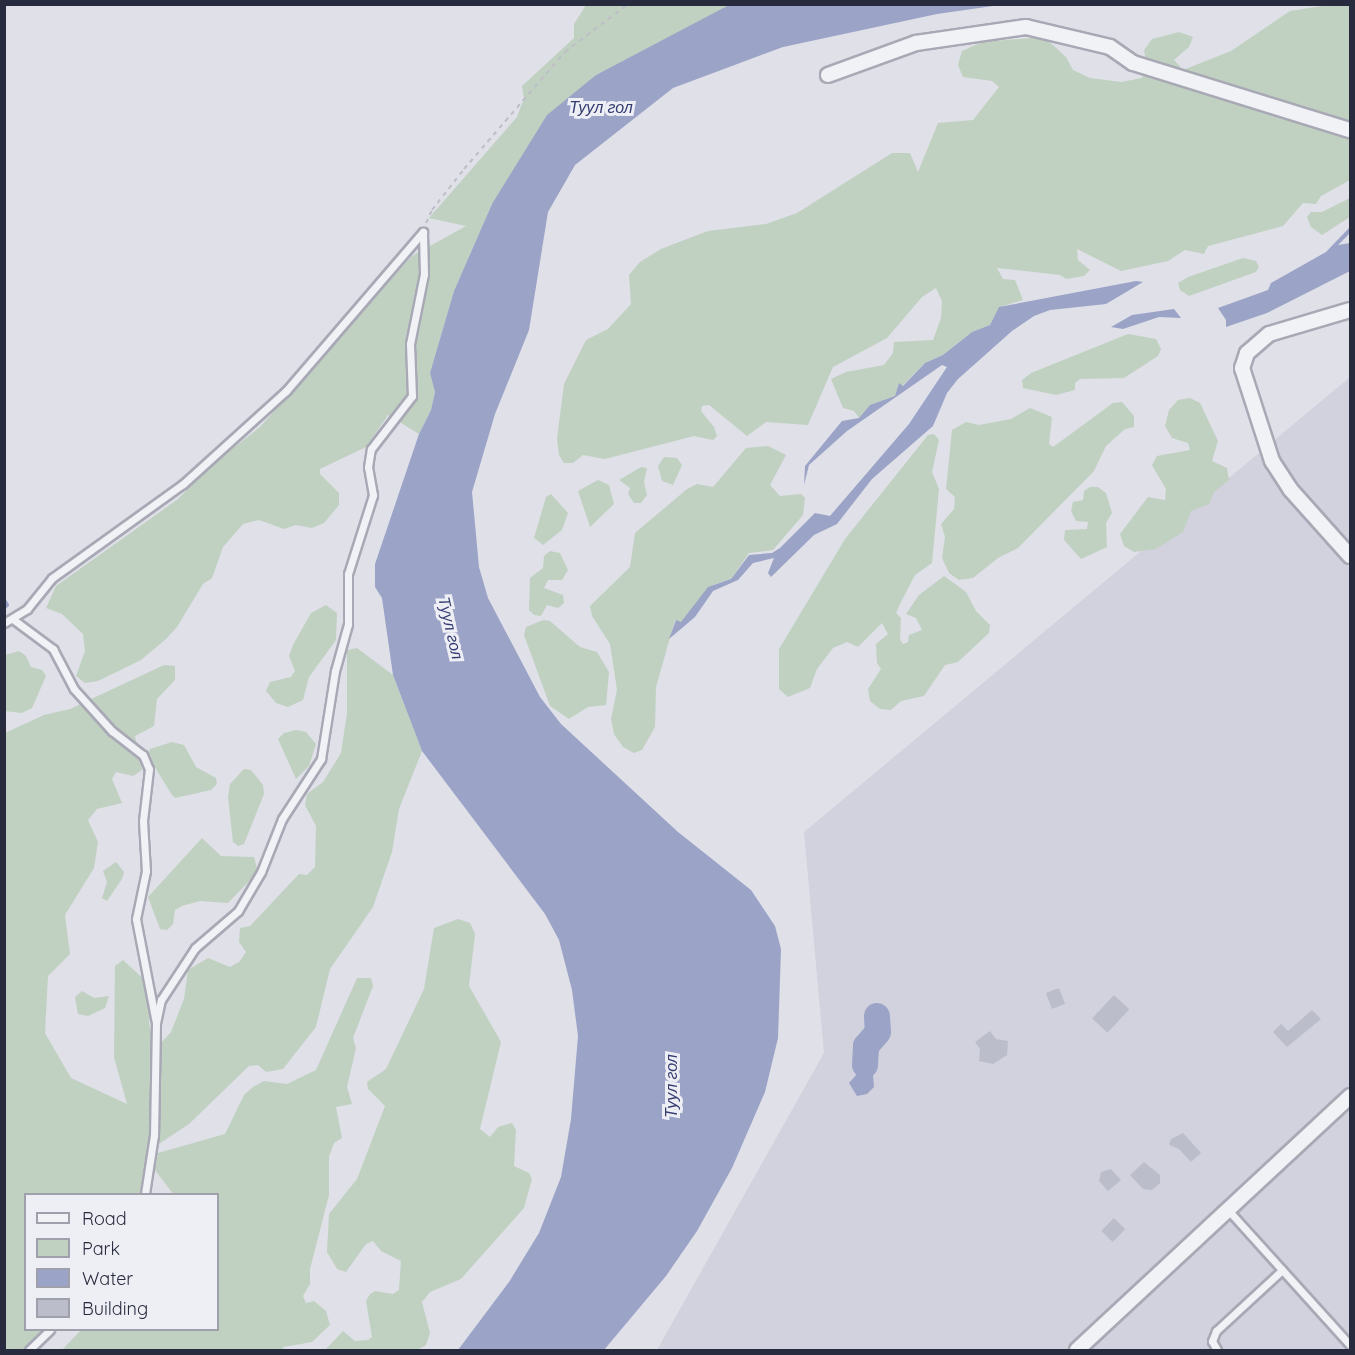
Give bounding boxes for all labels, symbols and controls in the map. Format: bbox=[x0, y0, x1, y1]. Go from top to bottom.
water label: Туул гол bbox=[569, 97, 633, 117]
water label: Туул гол bbox=[434, 595, 468, 661]
water label: Туул гол bbox=[661, 1054, 681, 1118]
legend bbox=[24, 1193, 219, 1331]
text: Road bbox=[82, 1207, 127, 1230]
text: Park bbox=[82, 1237, 120, 1260]
text: Water bbox=[82, 1267, 133, 1290]
text: Building bbox=[82, 1297, 148, 1320]

